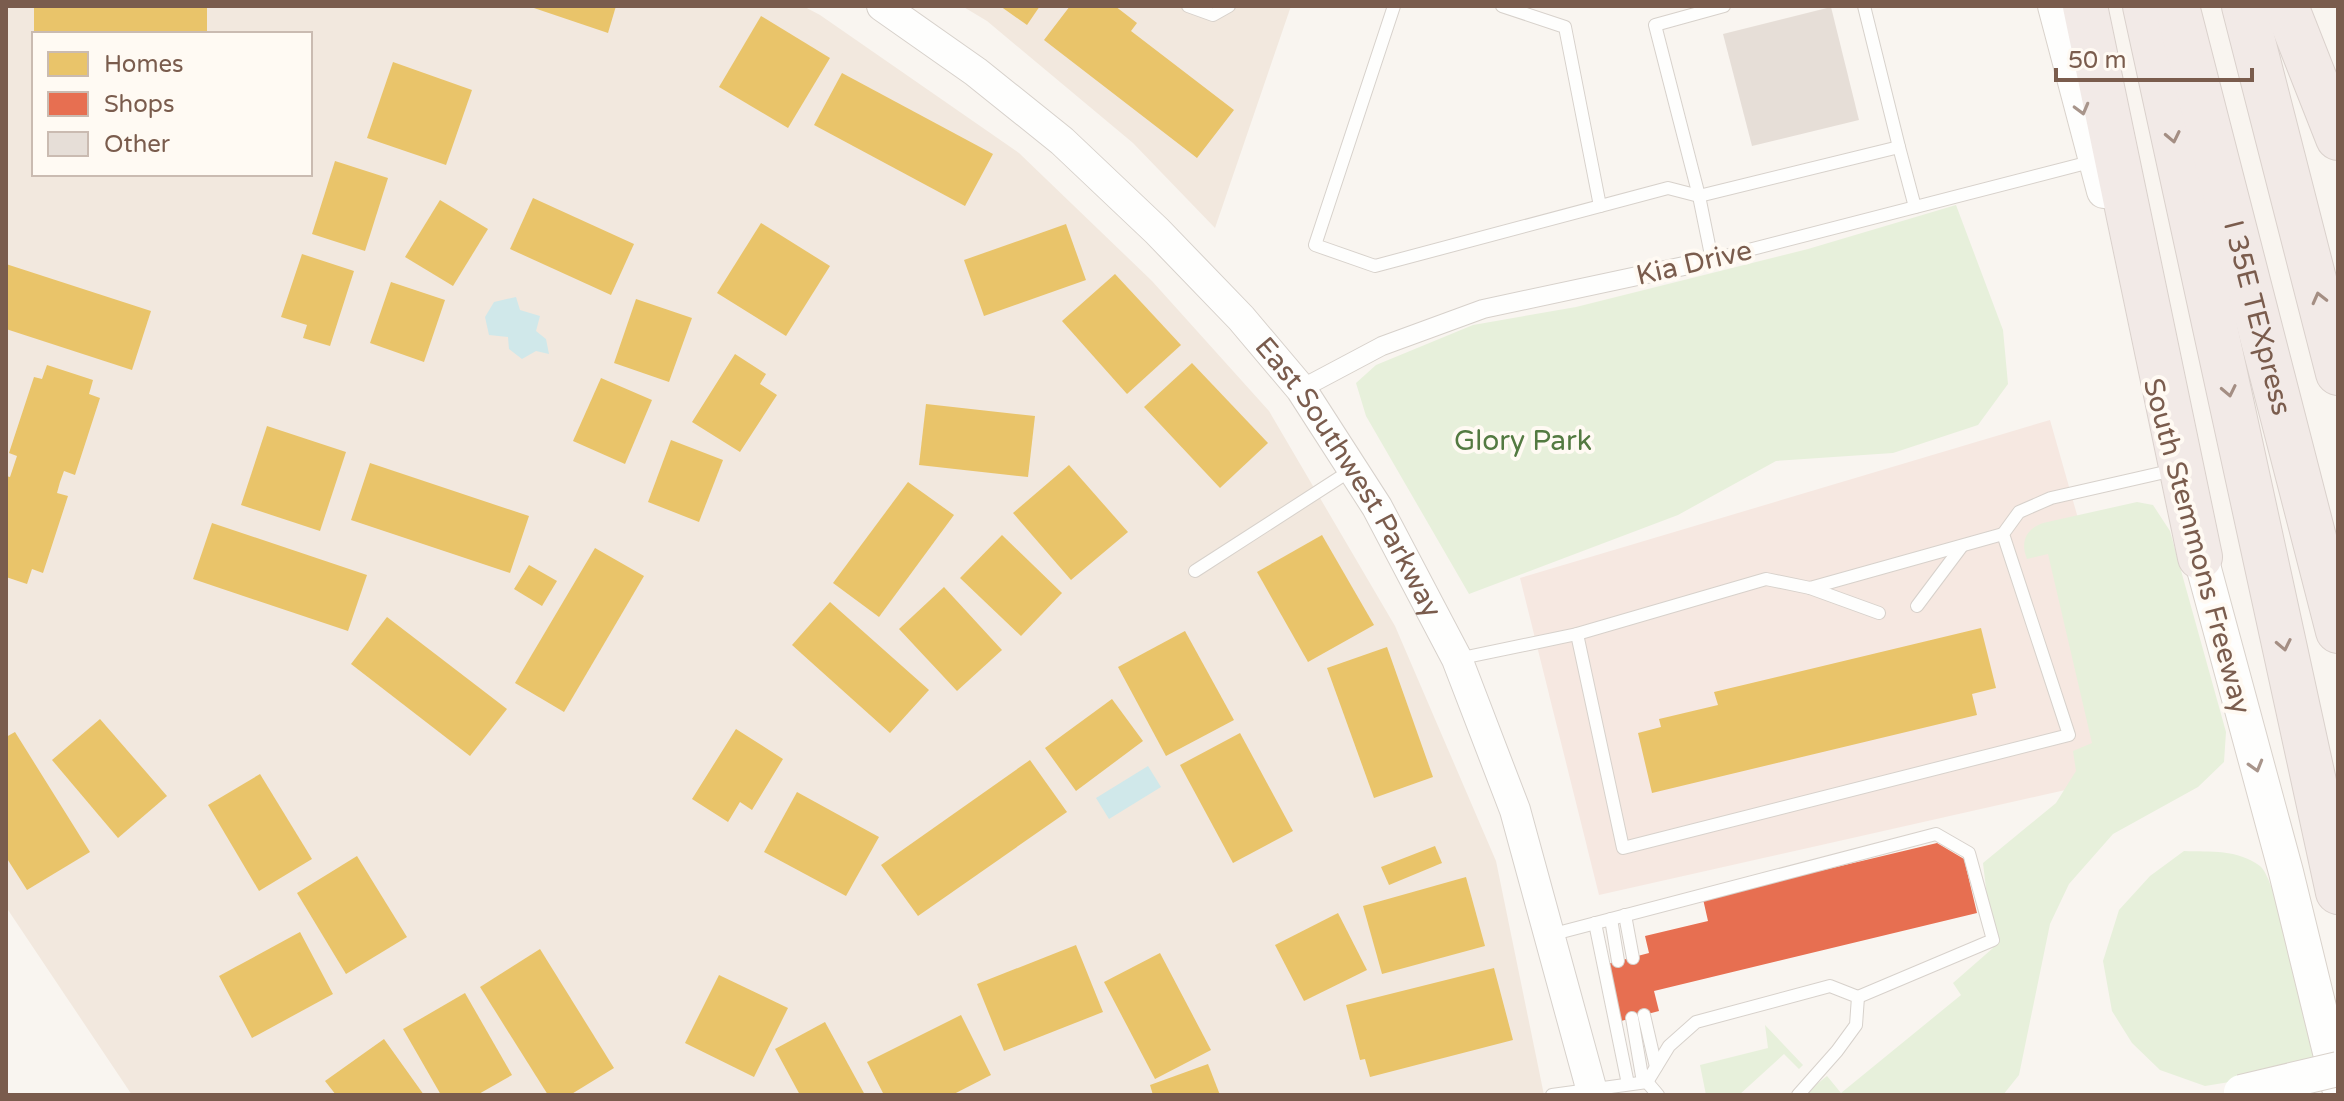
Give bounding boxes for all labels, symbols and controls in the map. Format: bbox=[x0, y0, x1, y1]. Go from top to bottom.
legend bbox=[32, 32, 312, 176]
scale bar bbox=[2056, 32, 2252, 82]
text: 50 m bbox=[2068, 46, 2126, 75]
text: Homes bbox=[104, 50, 184, 79]
text: Shops bbox=[104, 90, 174, 119]
one-way arrow bbox=[2072, 101, 2089, 115]
text: Other bbox=[104, 130, 171, 159]
one-way arrow bbox=[2164, 130, 2181, 143]
street label: I 35E TEXpress bbox=[2216, 217, 2299, 419]
street label: Kia Drive bbox=[1633, 233, 1755, 293]
one-way arrow bbox=[2311, 291, 2328, 305]
street label: East Southwest Parkway bbox=[1248, 330, 1449, 623]
street label: South Stemmons Freeway bbox=[2136, 374, 2258, 718]
one-way arrow bbox=[2220, 384, 2237, 397]
park label: Glory Park bbox=[1454, 424, 1592, 458]
one-way arrow bbox=[2275, 638, 2292, 651]
one-way arrow bbox=[2247, 758, 2263, 772]

